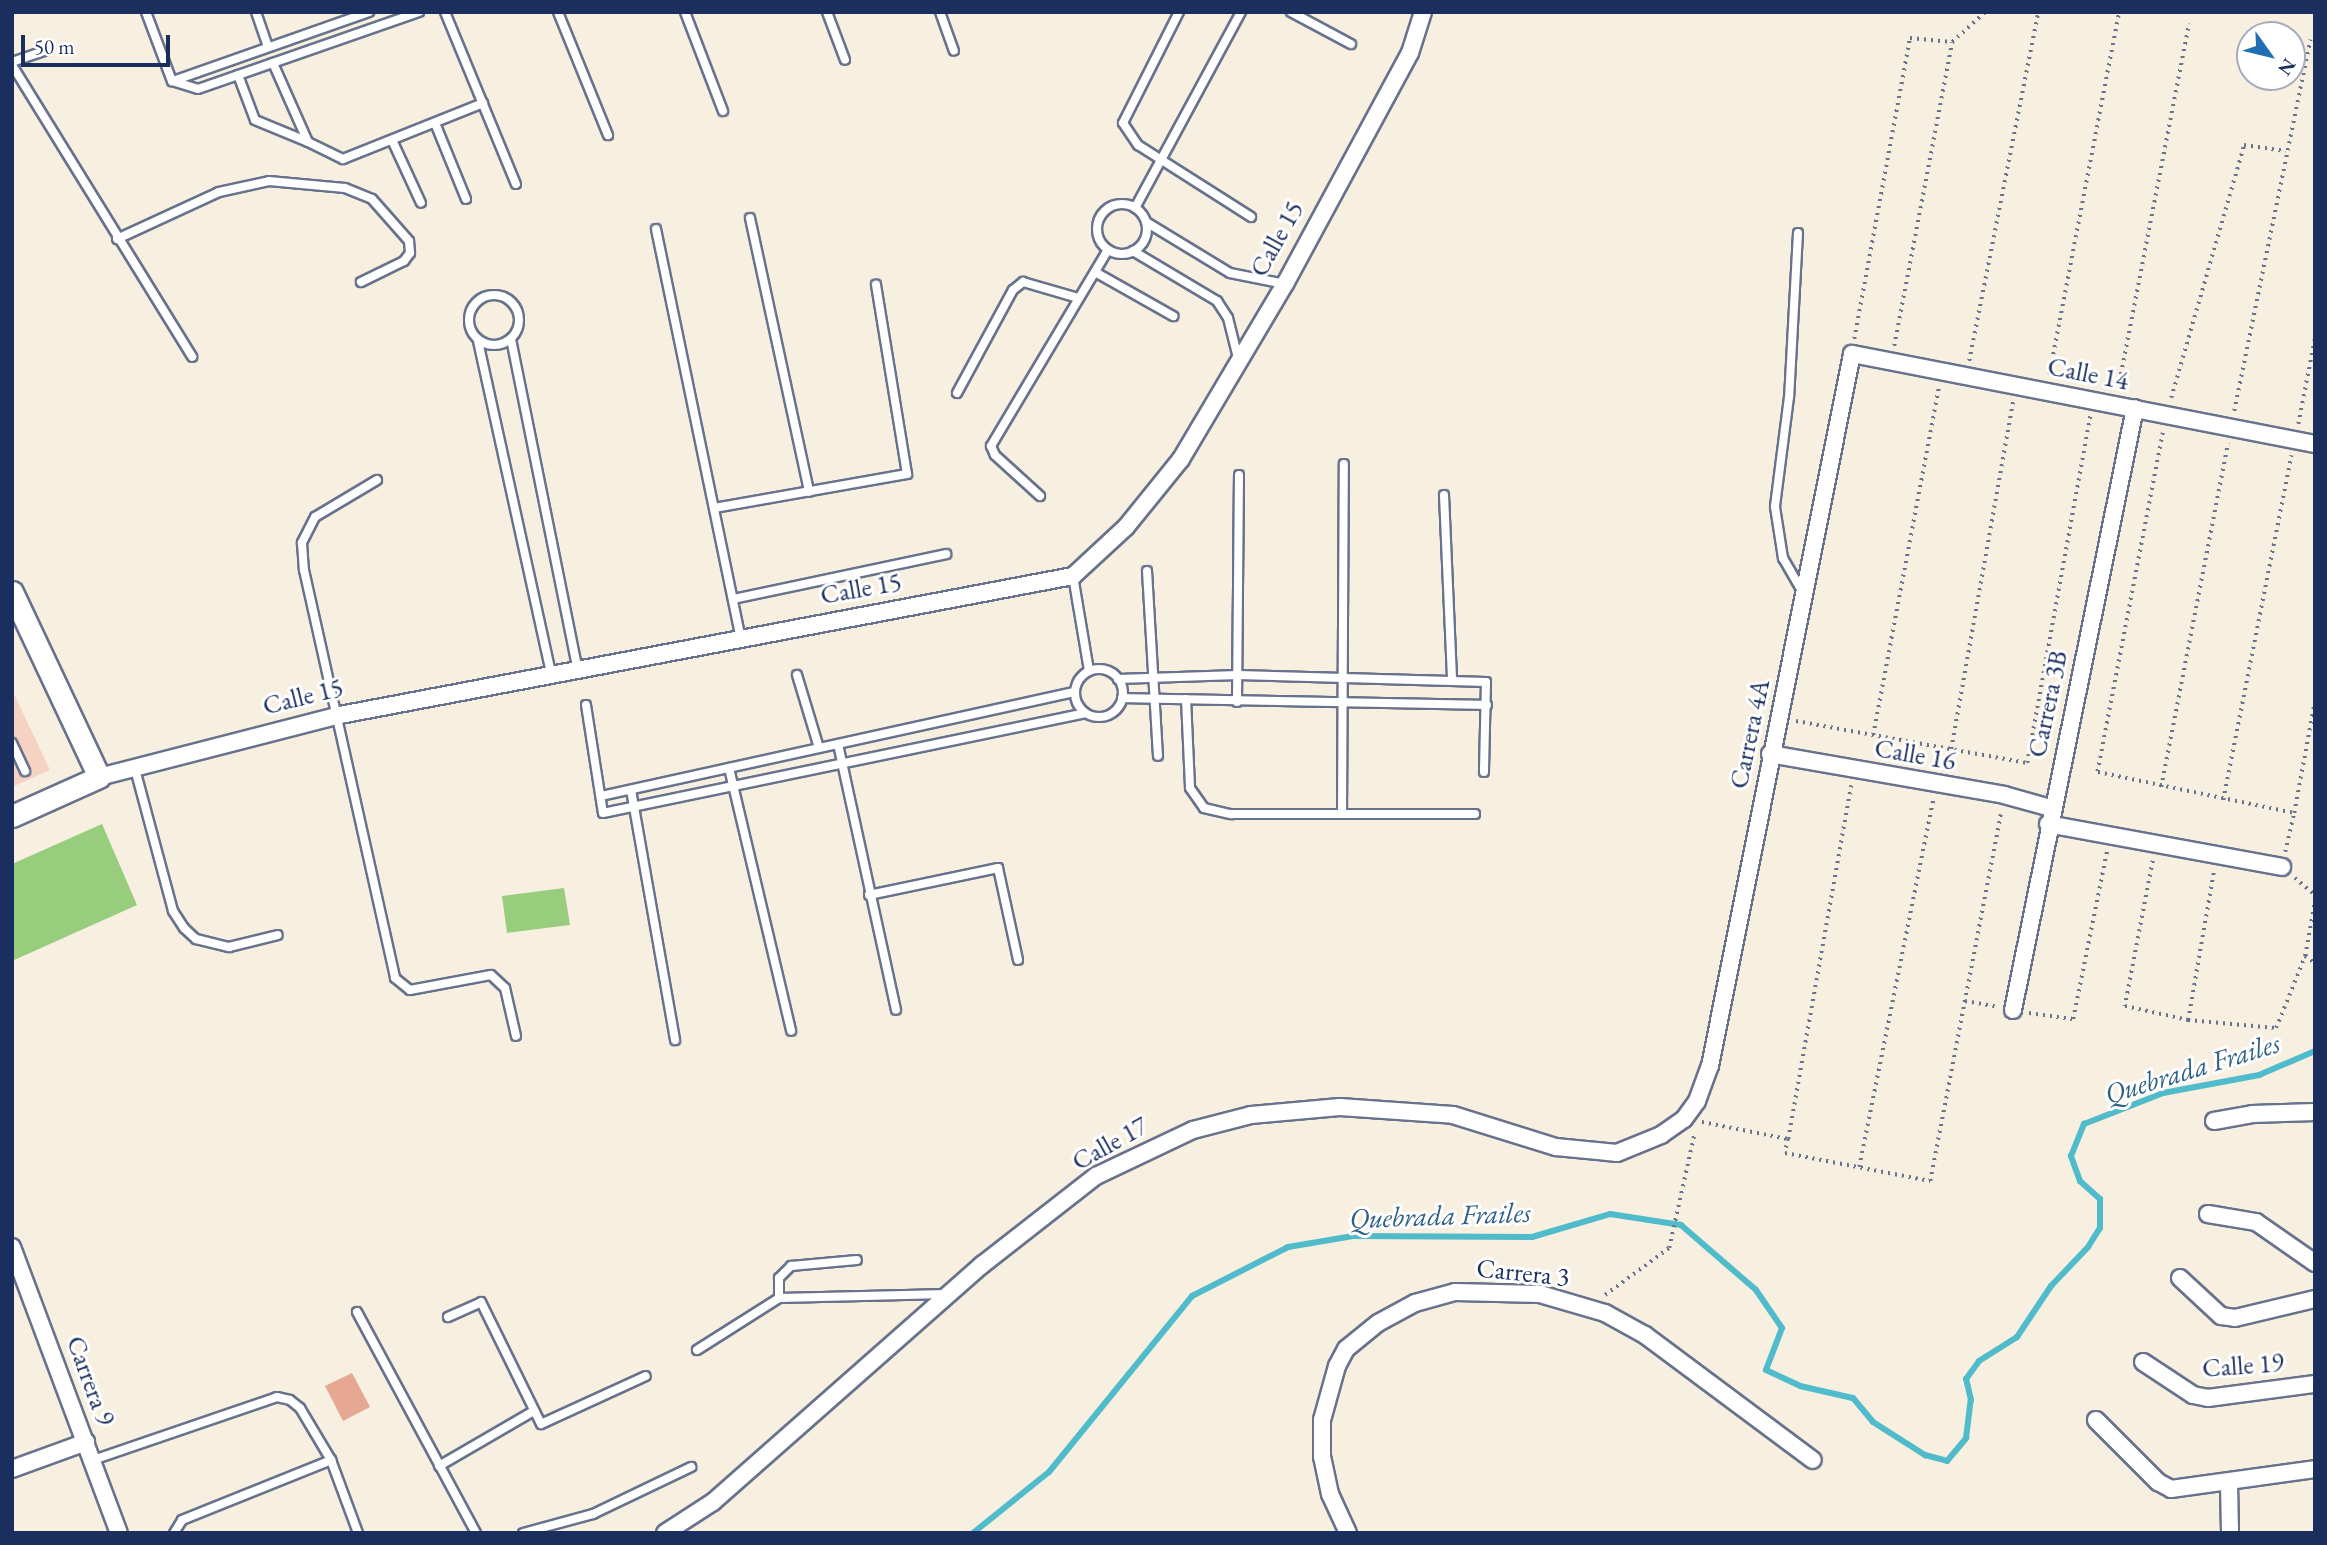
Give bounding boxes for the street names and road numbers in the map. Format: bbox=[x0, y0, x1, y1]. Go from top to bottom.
street label: Calle 15 bbox=[1244, 196, 1310, 282]
street label: Calle 14 bbox=[2045, 351, 2131, 397]
street label: Calle 15 bbox=[818, 567, 904, 611]
street label: Carrera 3B bbox=[2021, 648, 2075, 760]
street label: Calle 15 bbox=[260, 672, 346, 722]
street label: Carrera 4A bbox=[1723, 676, 1777, 792]
street label: Calle 16 bbox=[1872, 733, 1958, 777]
street label: Calle 17 bbox=[1067, 1111, 1153, 1177]
street label: Carrera 3 bbox=[1475, 1253, 1571, 1293]
street label: Carrera 9 bbox=[59, 1332, 121, 1430]
street label: Calle 19 bbox=[2201, 1348, 2285, 1384]

